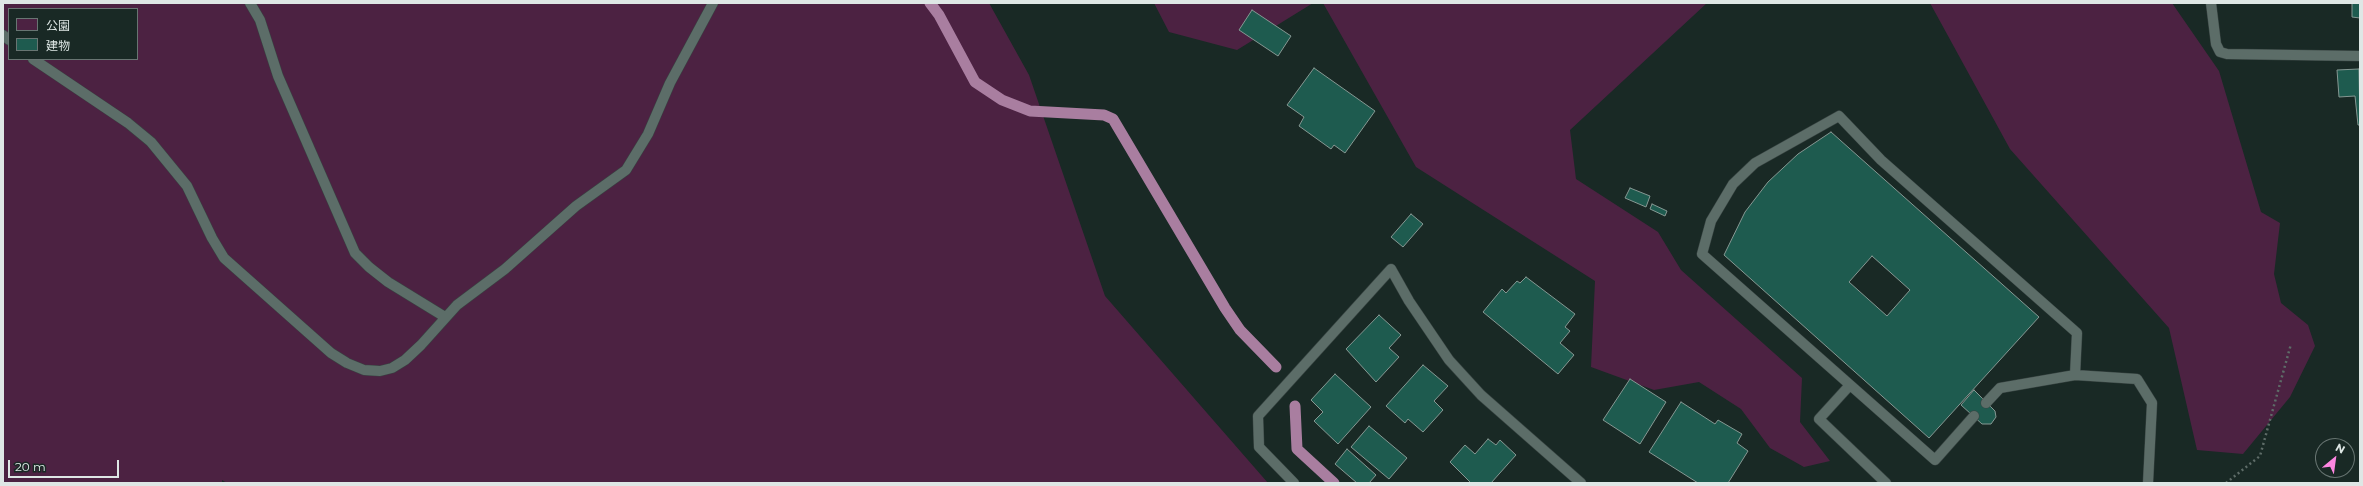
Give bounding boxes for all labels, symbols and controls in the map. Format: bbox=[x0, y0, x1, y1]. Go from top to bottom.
legend bbox=[8, 8, 138, 60]
text: 公園 bbox=[46, 18, 70, 33]
text: 建物 bbox=[46, 38, 70, 53]
north arrow bbox=[2315, 438, 2355, 478]
text: N bbox=[2333, 440, 2348, 457]
scale bar bbox=[10, 452, 121, 478]
text: 20 m bbox=[15, 459, 46, 474]

